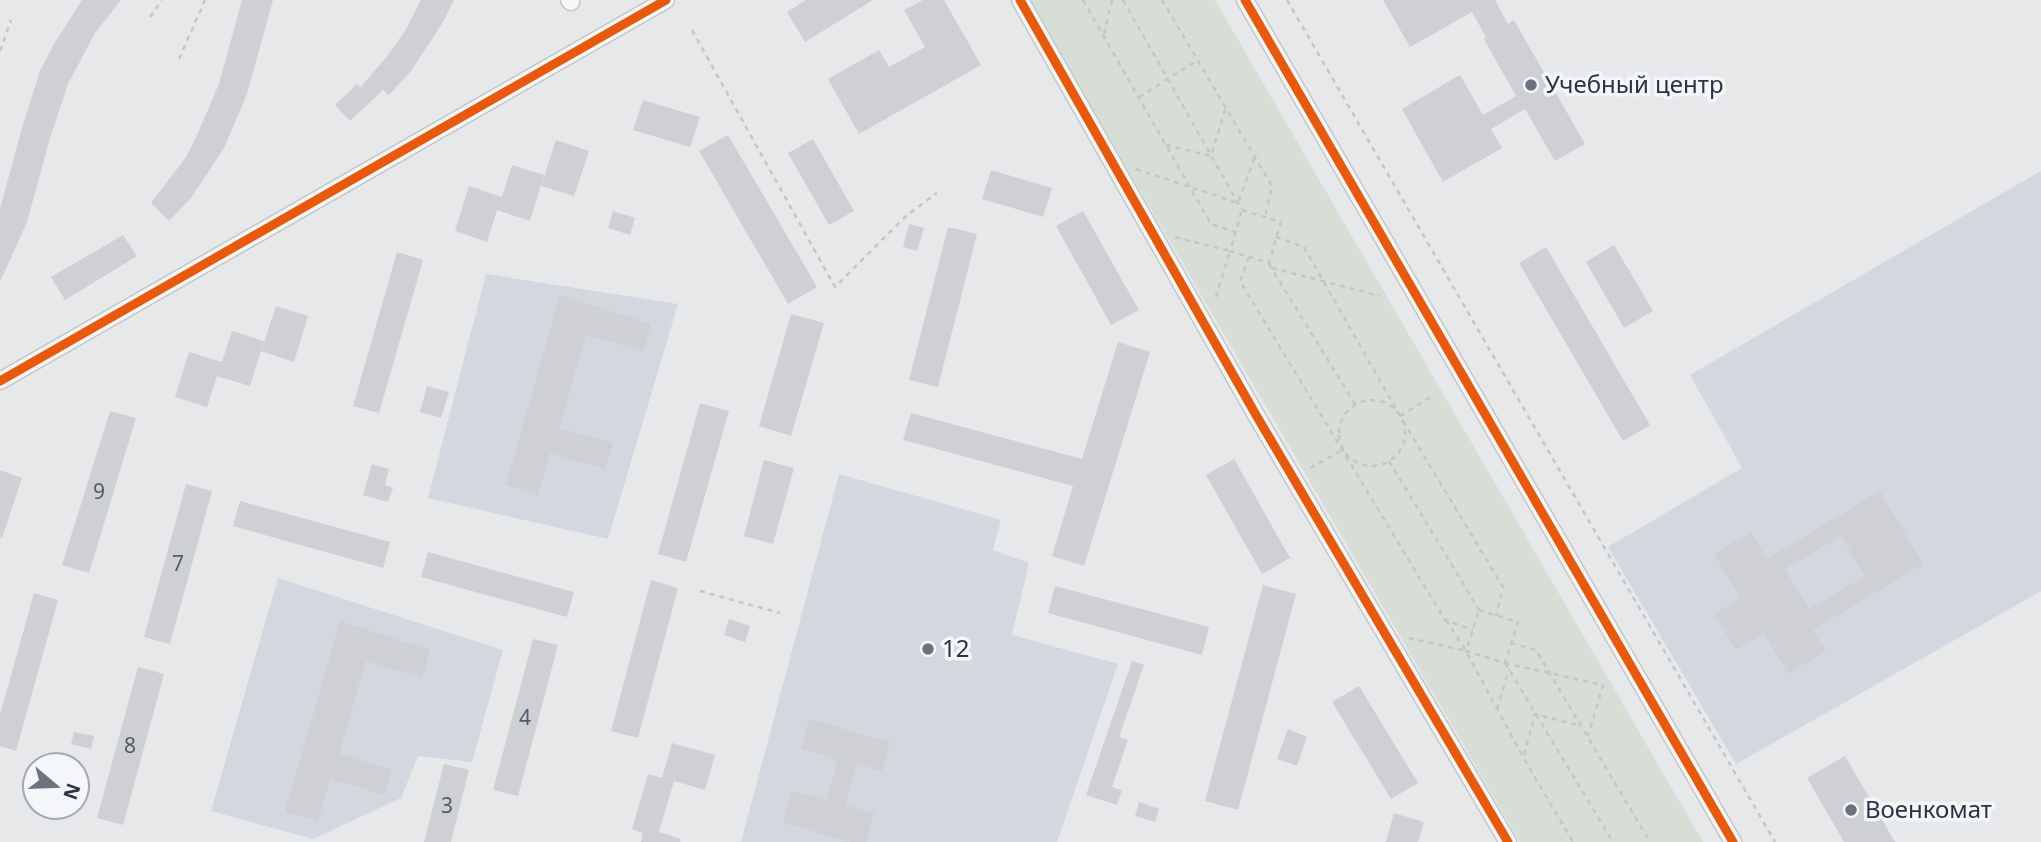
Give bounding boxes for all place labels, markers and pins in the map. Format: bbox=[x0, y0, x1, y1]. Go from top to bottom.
place label: Учебный центр bbox=[1545, 67, 1724, 100]
marker: Учебный центр bbox=[1523, 77, 1539, 93]
place label: 12 bbox=[942, 631, 969, 664]
marker: 12 bbox=[920, 641, 936, 657]
place label: Военкомат bbox=[1865, 792, 1992, 825]
marker: Военкомат bbox=[1843, 802, 1859, 818]

